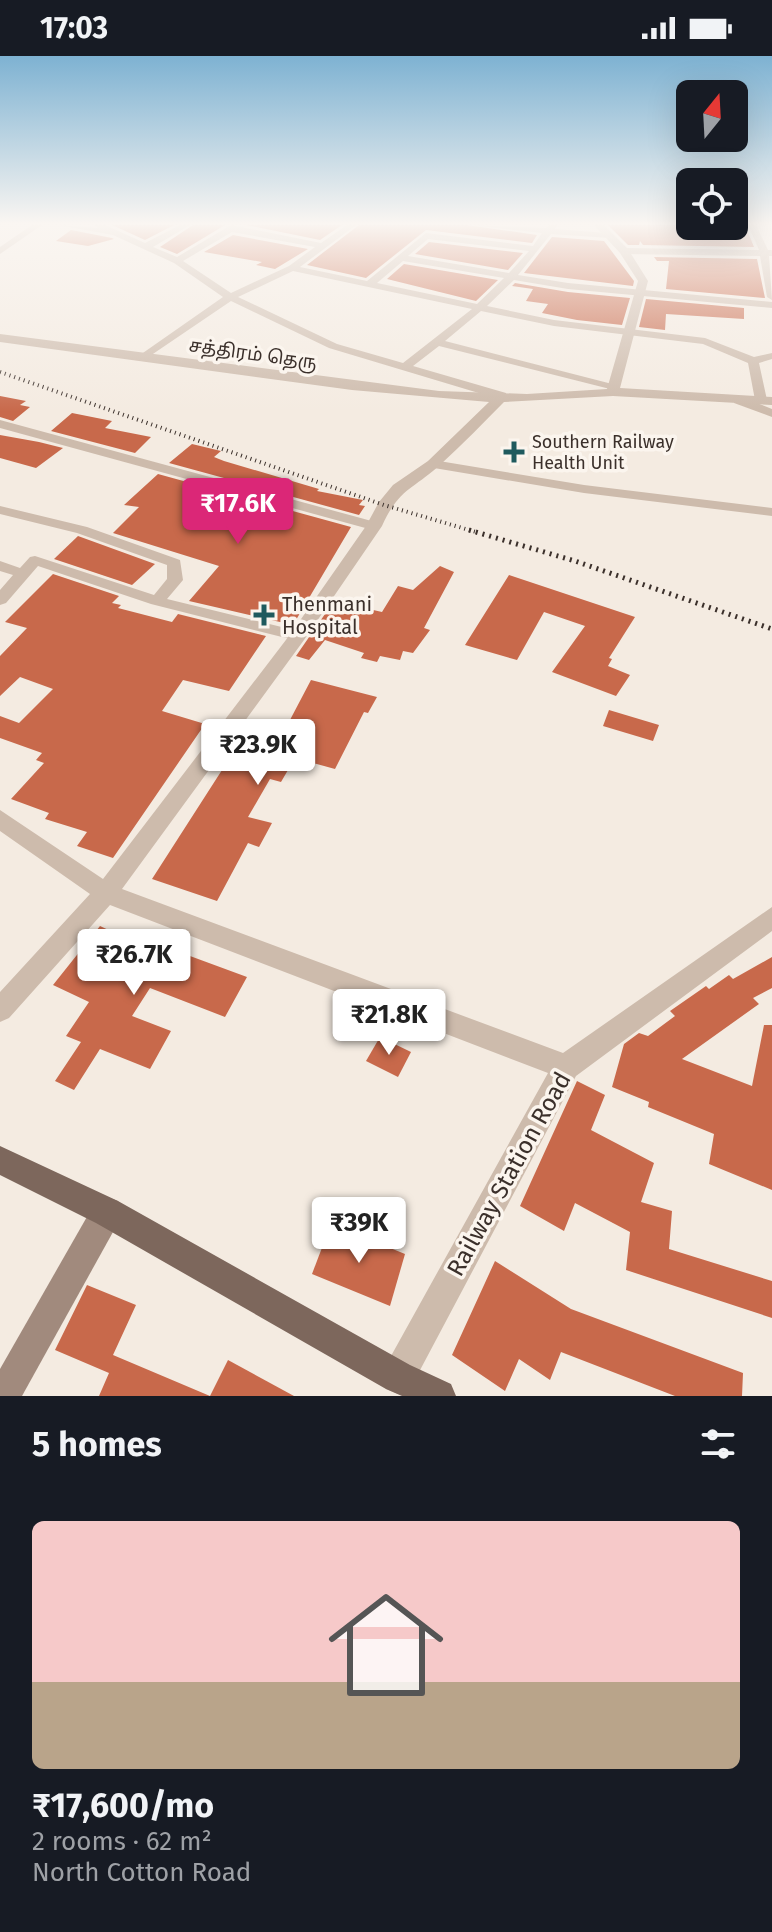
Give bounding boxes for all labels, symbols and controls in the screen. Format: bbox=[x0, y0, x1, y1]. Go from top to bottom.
text: 17:03 bbox=[40, 10, 108, 46]
north arrow bbox=[676, 80, 748, 152]
map controls bbox=[676, 80, 748, 240]
button: locate bbox=[676, 168, 748, 240]
street label: சத்திரம் தெரு bbox=[188, 334, 318, 375]
place label: Southern Railway Health Unit bbox=[532, 431, 674, 474]
marker: Southern Railway Health Unit bbox=[503, 441, 525, 463]
pin: ₹17.6K bbox=[173, 478, 303, 546]
text: ₹17.6K bbox=[200, 488, 276, 519]
place label: Thenmani Hospital bbox=[282, 592, 372, 639]
marker: Thenmani Hospital bbox=[253, 604, 275, 626]
pin: ₹23.9K bbox=[193, 719, 323, 787]
text: ₹23.9K bbox=[219, 729, 297, 760]
pin: ₹26.7K bbox=[69, 929, 199, 997]
text: ₹26.7K bbox=[95, 939, 173, 970]
pin: ₹21.8K bbox=[324, 989, 454, 1057]
text: ₹21.8K bbox=[351, 999, 427, 1030]
street label: Railway Station Road bbox=[441, 1067, 577, 1281]
pin: ₹39K bbox=[312, 1197, 406, 1265]
text: ₹39K bbox=[330, 1207, 388, 1238]
icon: filters bbox=[696, 1422, 740, 1466]
text: 5 homes bbox=[32, 1424, 162, 1465]
icon: home bbox=[314, 1573, 458, 1717]
text: ₹17,600/mo bbox=[32, 1785, 214, 1826]
text: 2 rooms · 62 m² bbox=[32, 1826, 212, 1857]
text: North Cotton Road bbox=[32, 1857, 251, 1888]

